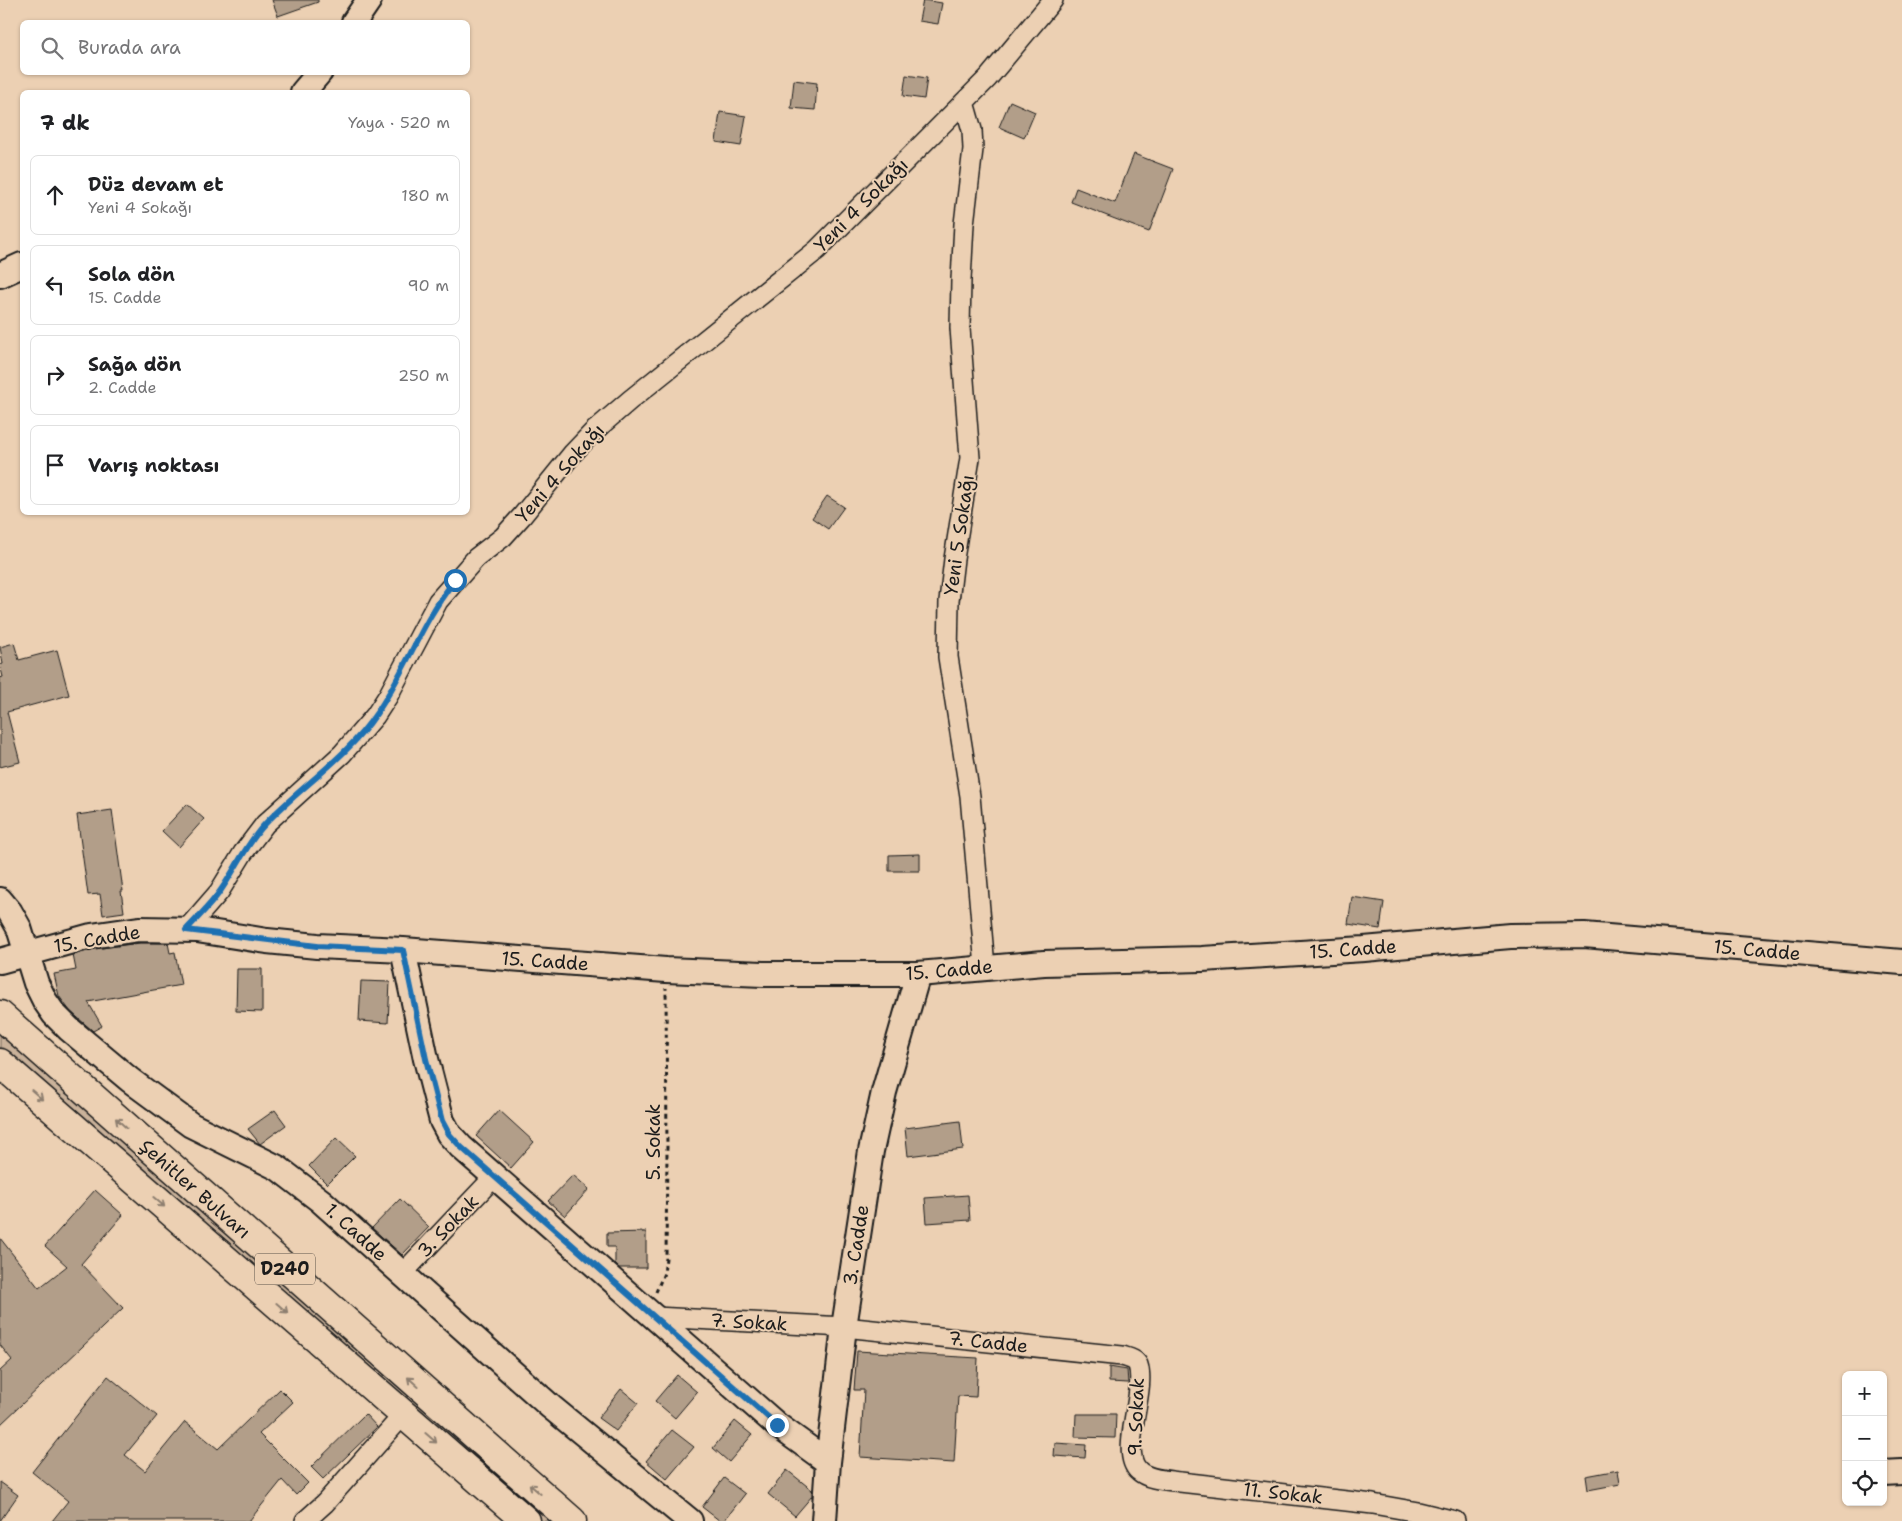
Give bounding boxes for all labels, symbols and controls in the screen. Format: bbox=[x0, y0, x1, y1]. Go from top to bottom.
search box bbox=[20, 20, 470, 75]
icon: search bbox=[38, 34, 66, 62]
text: Burada ara bbox=[78, 35, 181, 60]
text: 7 dk bbox=[40, 109, 90, 137]
text: Yaya · 520 m bbox=[348, 112, 450, 133]
street label: Yeni 4 Sokağı bbox=[808, 152, 914, 258]
text: Düz devam et bbox=[88, 172, 224, 197]
icon: ahead bbox=[41, 181, 69, 209]
text: 180 m bbox=[401, 185, 449, 206]
text: Yeni 4 Sokağı bbox=[88, 197, 192, 218]
text: Sola dön bbox=[88, 262, 175, 287]
icon: left bbox=[41, 271, 69, 299]
text: 90 m bbox=[408, 275, 449, 296]
text: 15. Cadde bbox=[88, 287, 162, 308]
text: Sağa dön bbox=[88, 352, 181, 377]
icon: right bbox=[41, 361, 69, 389]
text: 250 m bbox=[398, 365, 449, 386]
text: 2. Cadde bbox=[88, 377, 157, 398]
street label: Yeni 4 Sokağı bbox=[510, 418, 610, 528]
icon: arrive bbox=[41, 451, 69, 479]
text: Varış noktası bbox=[88, 453, 219, 478]
street label: Yeni 5 Sokağı bbox=[938, 473, 980, 597]
route start bbox=[444, 569, 467, 592]
street label: 15. Cadde bbox=[52, 919, 142, 959]
street label: 15. Cadde bbox=[1309, 933, 1397, 965]
street label: 15. Cadde bbox=[1712, 934, 1802, 966]
street label: 15. Cadde bbox=[501, 945, 589, 977]
street label: 15. Cadde bbox=[904, 954, 994, 986]
one-way arrow bbox=[30, 1089, 43, 1101]
street label: 5. Sokak bbox=[641, 1103, 666, 1180]
one-way arrow bbox=[114, 1118, 127, 1129]
street label: Şehitler Bulvarı bbox=[134, 1134, 256, 1244]
street label: 3. Sokak bbox=[412, 1189, 484, 1263]
one-way arrow bbox=[153, 1196, 166, 1207]
street label: 1. Cadde bbox=[320, 1197, 392, 1267]
street label: 3. Cadde bbox=[837, 1203, 875, 1287]
road number: D240 bbox=[255, 1254, 315, 1285]
one-way arrow bbox=[275, 1302, 288, 1314]
street label: 7. Sokak bbox=[710, 1307, 788, 1337]
street label: 7. Cadde bbox=[947, 1325, 1029, 1359]
map controls bbox=[1842, 1371, 1887, 1506]
button: + bbox=[1842, 1371, 1887, 1416]
one-way arrow bbox=[407, 1377, 420, 1388]
street label: 9. Sokak bbox=[1122, 1377, 1150, 1457]
route end bbox=[766, 1414, 789, 1437]
button: − bbox=[1842, 1416, 1887, 1461]
one-way arrow bbox=[424, 1432, 437, 1444]
button: locate bbox=[1842, 1461, 1887, 1506]
street label: 11. Sokak bbox=[1242, 1476, 1324, 1510]
one-way arrow bbox=[528, 1484, 541, 1495]

